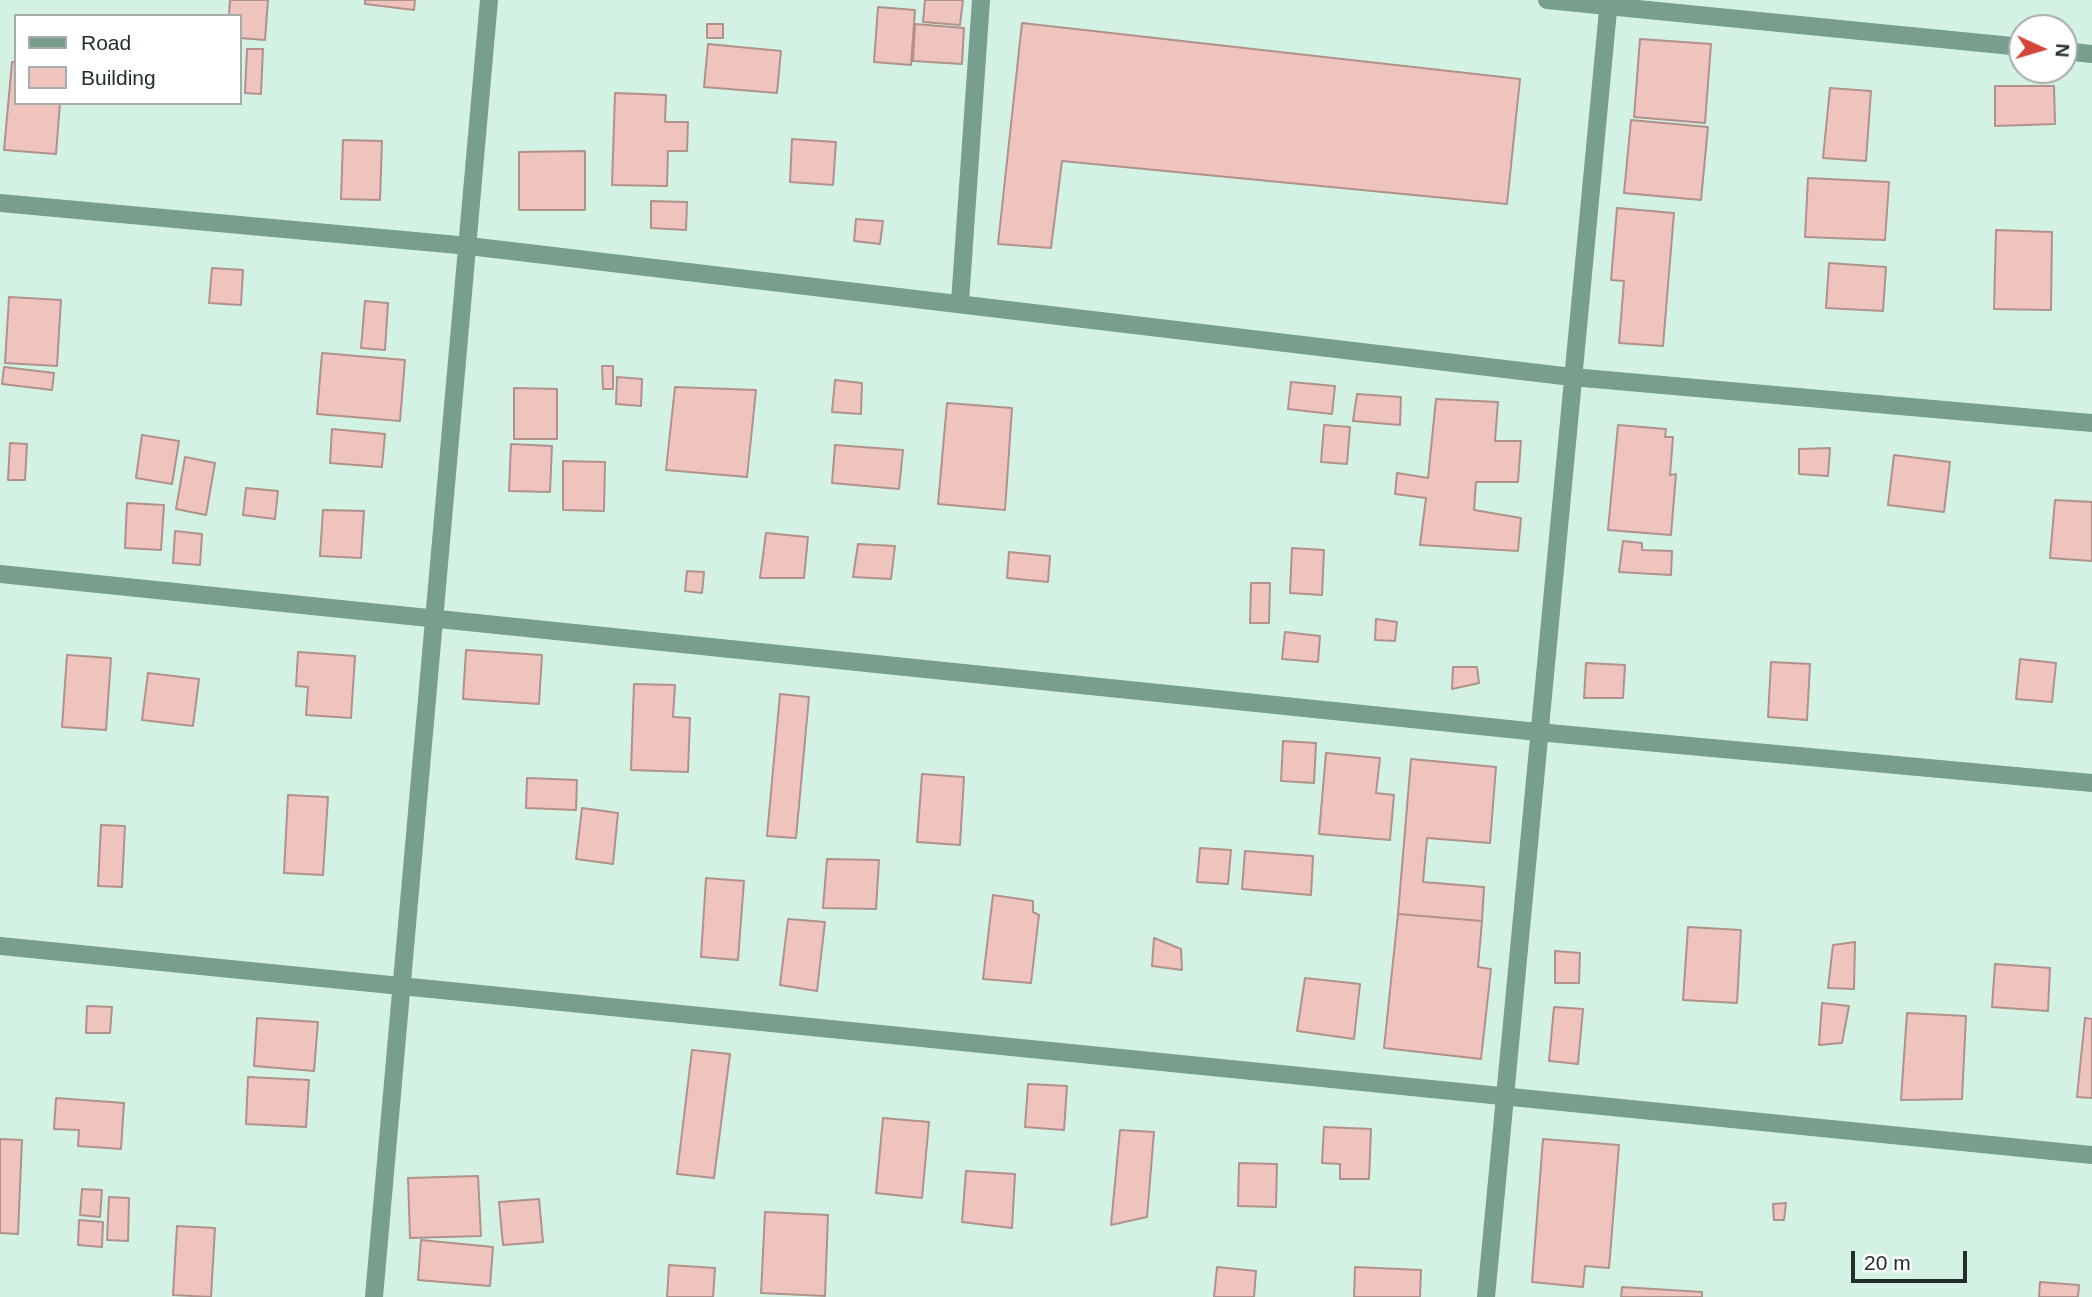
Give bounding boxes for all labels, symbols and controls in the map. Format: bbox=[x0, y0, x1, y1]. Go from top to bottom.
legend bbox=[14, 14, 242, 105]
north arrow bbox=[2008, 14, 2078, 84]
text: Road bbox=[81, 31, 131, 54]
text: N bbox=[2051, 43, 2073, 58]
text: Building bbox=[81, 66, 156, 89]
scale bar bbox=[1854, 1238, 1969, 1282]
text: 20 m bbox=[1864, 1251, 1911, 1274]

